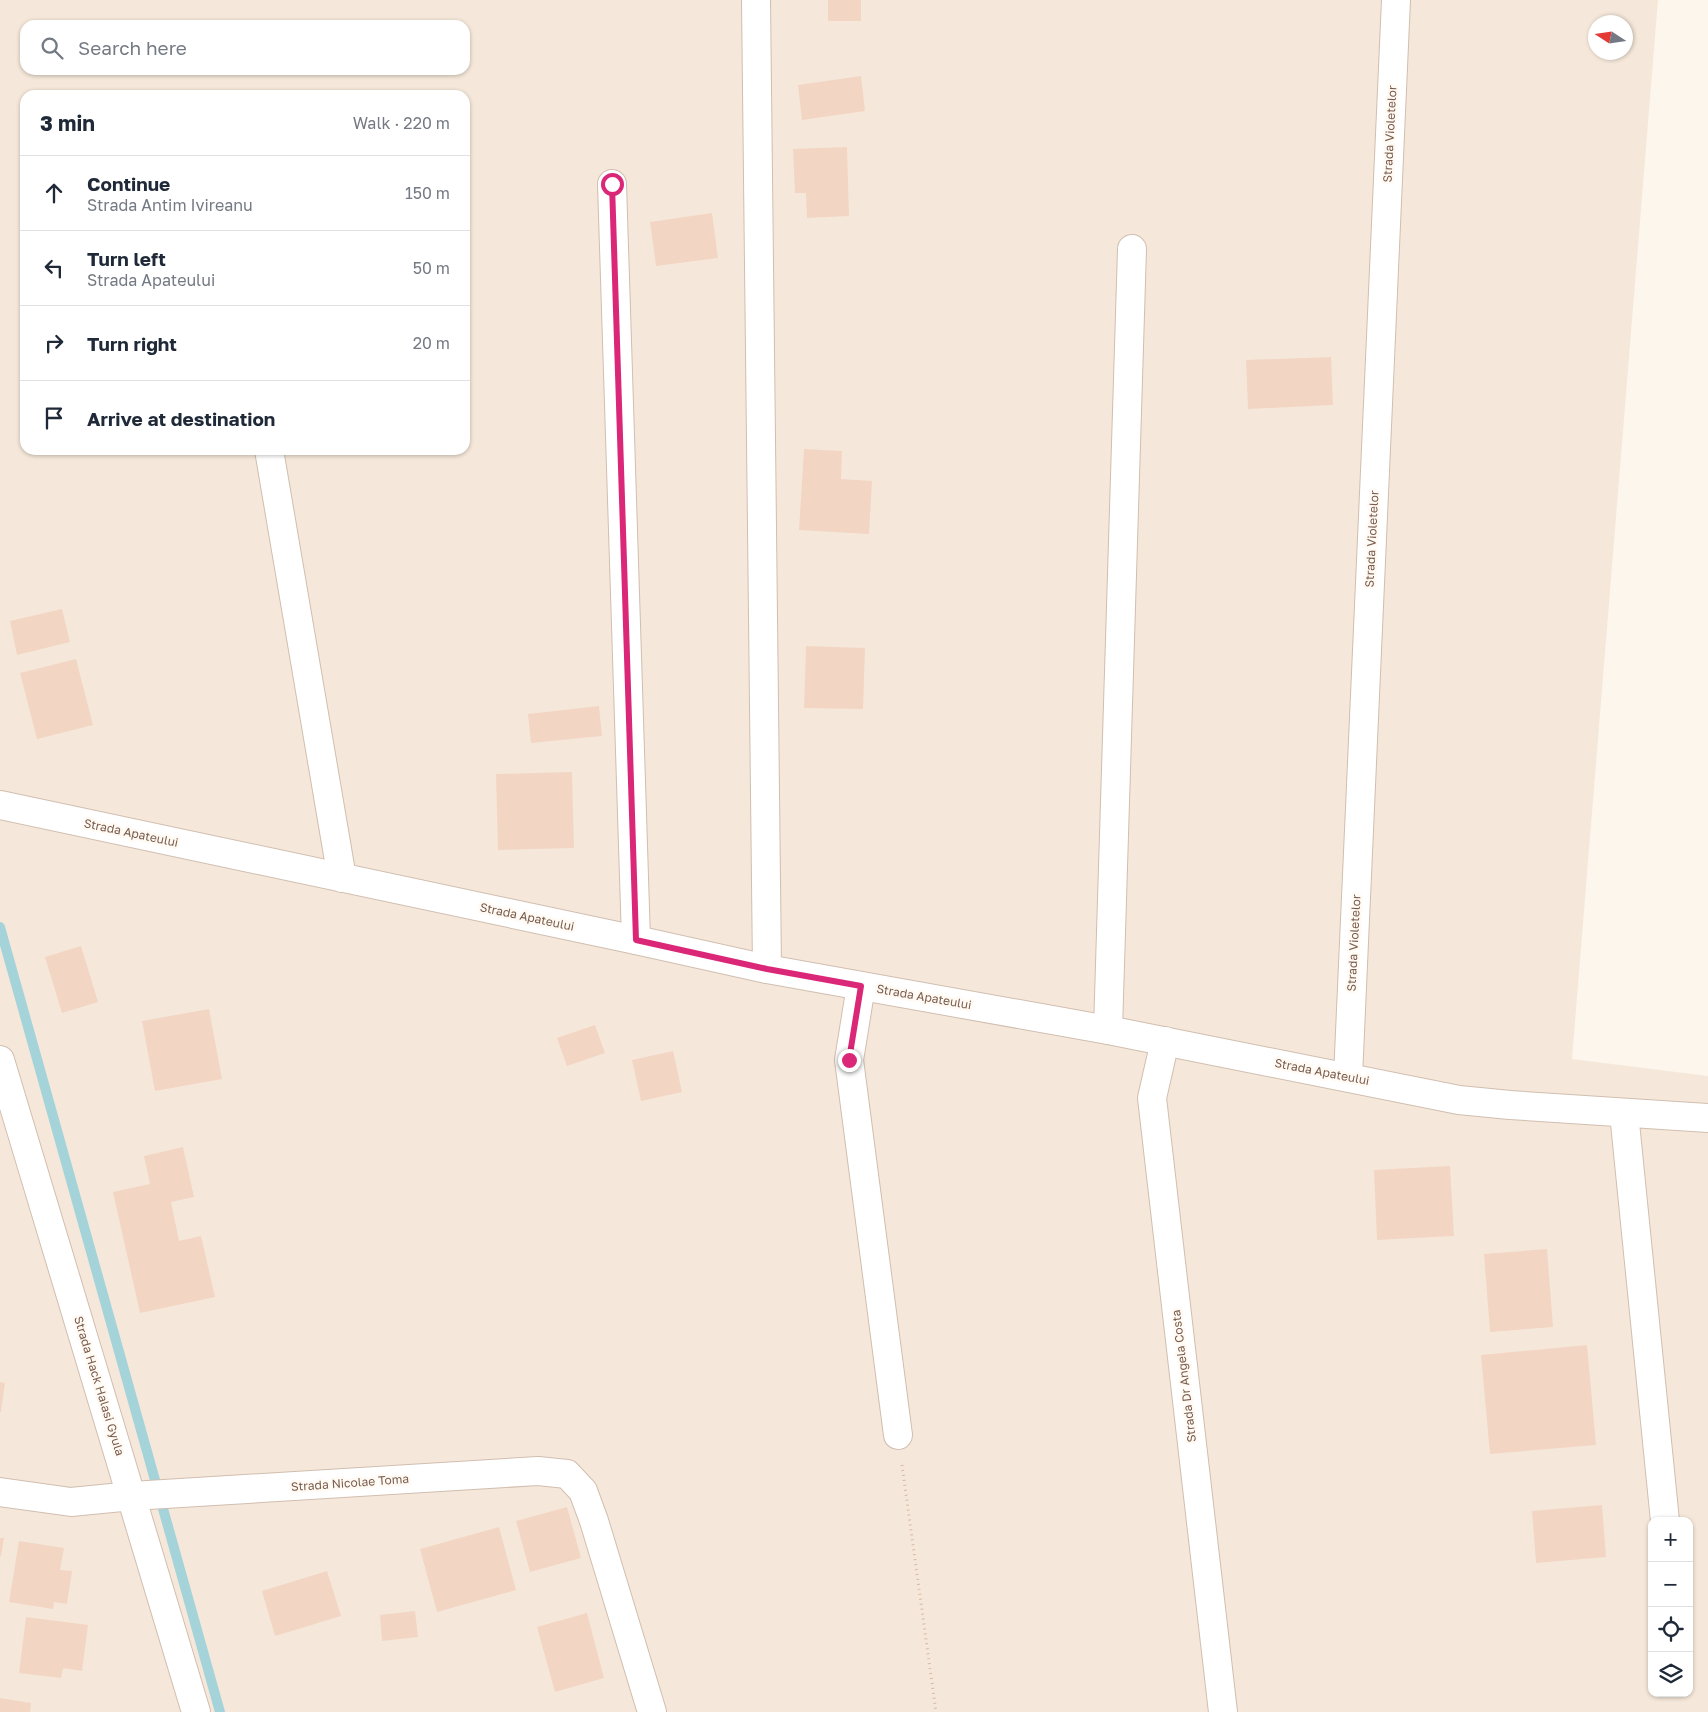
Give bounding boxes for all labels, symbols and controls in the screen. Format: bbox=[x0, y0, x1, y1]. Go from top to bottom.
north arrow bbox=[1588, 15, 1633, 60]
search box bbox=[20, 20, 470, 75]
icon: search bbox=[38, 34, 66, 62]
text: Search here bbox=[78, 36, 187, 59]
street label: Strada Violetelor bbox=[1379, 85, 1400, 183]
text: 3 min bbox=[40, 110, 95, 136]
text: Walk · 220 m bbox=[353, 113, 450, 133]
text: Continue bbox=[87, 172, 170, 195]
route start bbox=[601, 173, 624, 196]
icon: ahead bbox=[40, 179, 68, 207]
text: 150 m bbox=[405, 183, 450, 203]
text: Strada Antim Ivireanu bbox=[87, 195, 253, 215]
text: Turn left bbox=[87, 247, 166, 270]
icon: left bbox=[40, 254, 68, 282]
text: 50 m bbox=[413, 258, 450, 278]
text: Strada Apateului bbox=[87, 270, 215, 290]
icon: right bbox=[40, 329, 68, 357]
text: Turn right bbox=[87, 332, 177, 355]
text: 20 m bbox=[413, 333, 450, 353]
icon: arrive bbox=[40, 404, 68, 432]
text: Arrive at destination bbox=[87, 407, 275, 430]
street label: Strada Violetelor bbox=[1361, 490, 1382, 588]
street label: Strada Apateului bbox=[83, 815, 180, 850]
street label: Strada Violetelor bbox=[1343, 894, 1364, 992]
street label: Strada Apateului bbox=[479, 899, 576, 934]
street label: Strada Apateului bbox=[875, 981, 973, 1012]
route end bbox=[838, 1049, 861, 1072]
street label: Strada Apateului bbox=[1273, 1055, 1371, 1088]
street label: Strada Dr Angela Costa bbox=[1168, 1309, 1199, 1443]
street label: Strada Hack Halasi Gyula bbox=[71, 1314, 128, 1457]
street label: Strada Nicolae Toma bbox=[290, 1471, 410, 1494]
map controls bbox=[1648, 1517, 1693, 1697]
button: + bbox=[1648, 1517, 1693, 1562]
button: − bbox=[1648, 1562, 1693, 1607]
button: locate bbox=[1648, 1607, 1693, 1652]
button: layers bbox=[1648, 1652, 1693, 1697]

